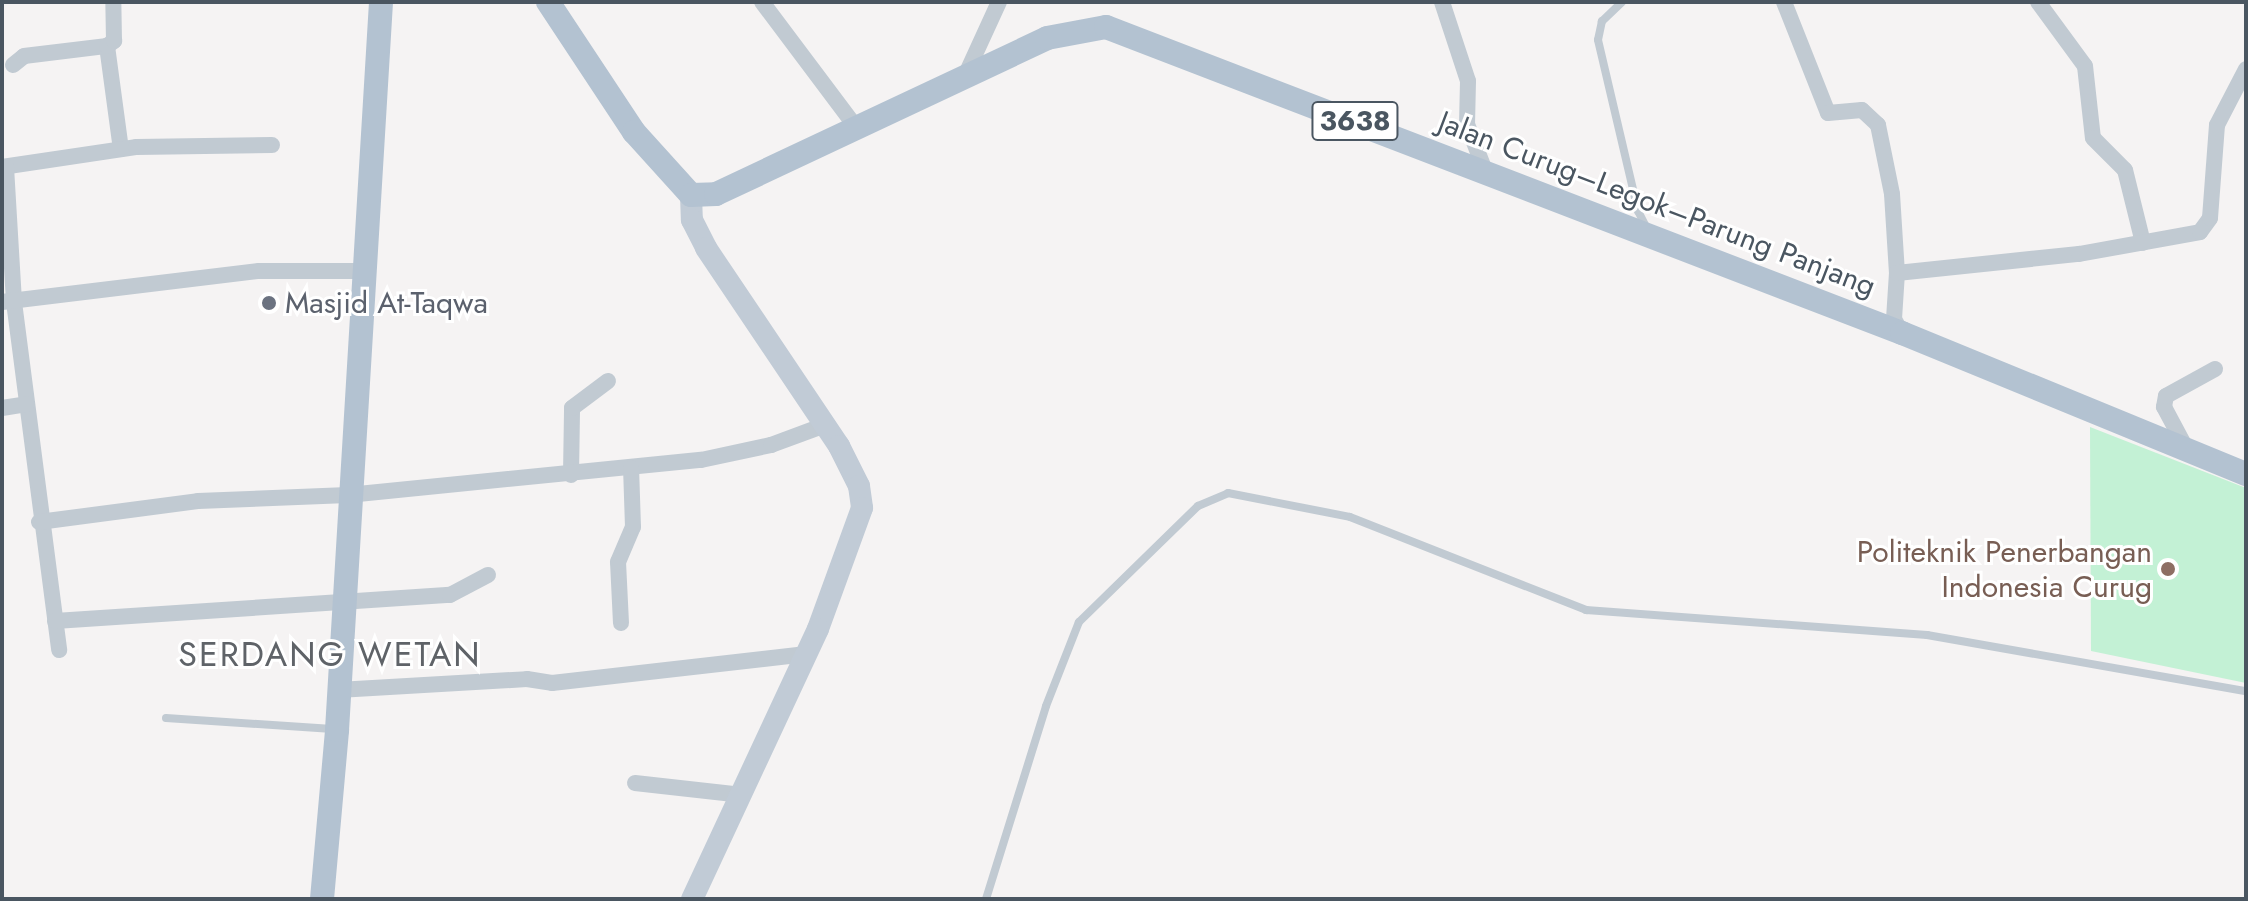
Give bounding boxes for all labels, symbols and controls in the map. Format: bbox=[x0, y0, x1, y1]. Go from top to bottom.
road number: 3638 bbox=[1311, 97, 1399, 145]
street label: Jalan Curug–Legok–Parung Panjang bbox=[1433, 104, 1881, 304]
place label: Masjid At-Taqwa bbox=[285, 285, 488, 321]
marker: Masjid At-Taqwa bbox=[260, 294, 278, 312]
place label: Politeknik Penerbangan Indonesia Curug bbox=[1857, 534, 2152, 604]
marker: Politeknik Penerbangan Indonesia Curug bbox=[2159, 560, 2177, 578]
district label: SERDANG WETAN bbox=[178, 635, 482, 675]

